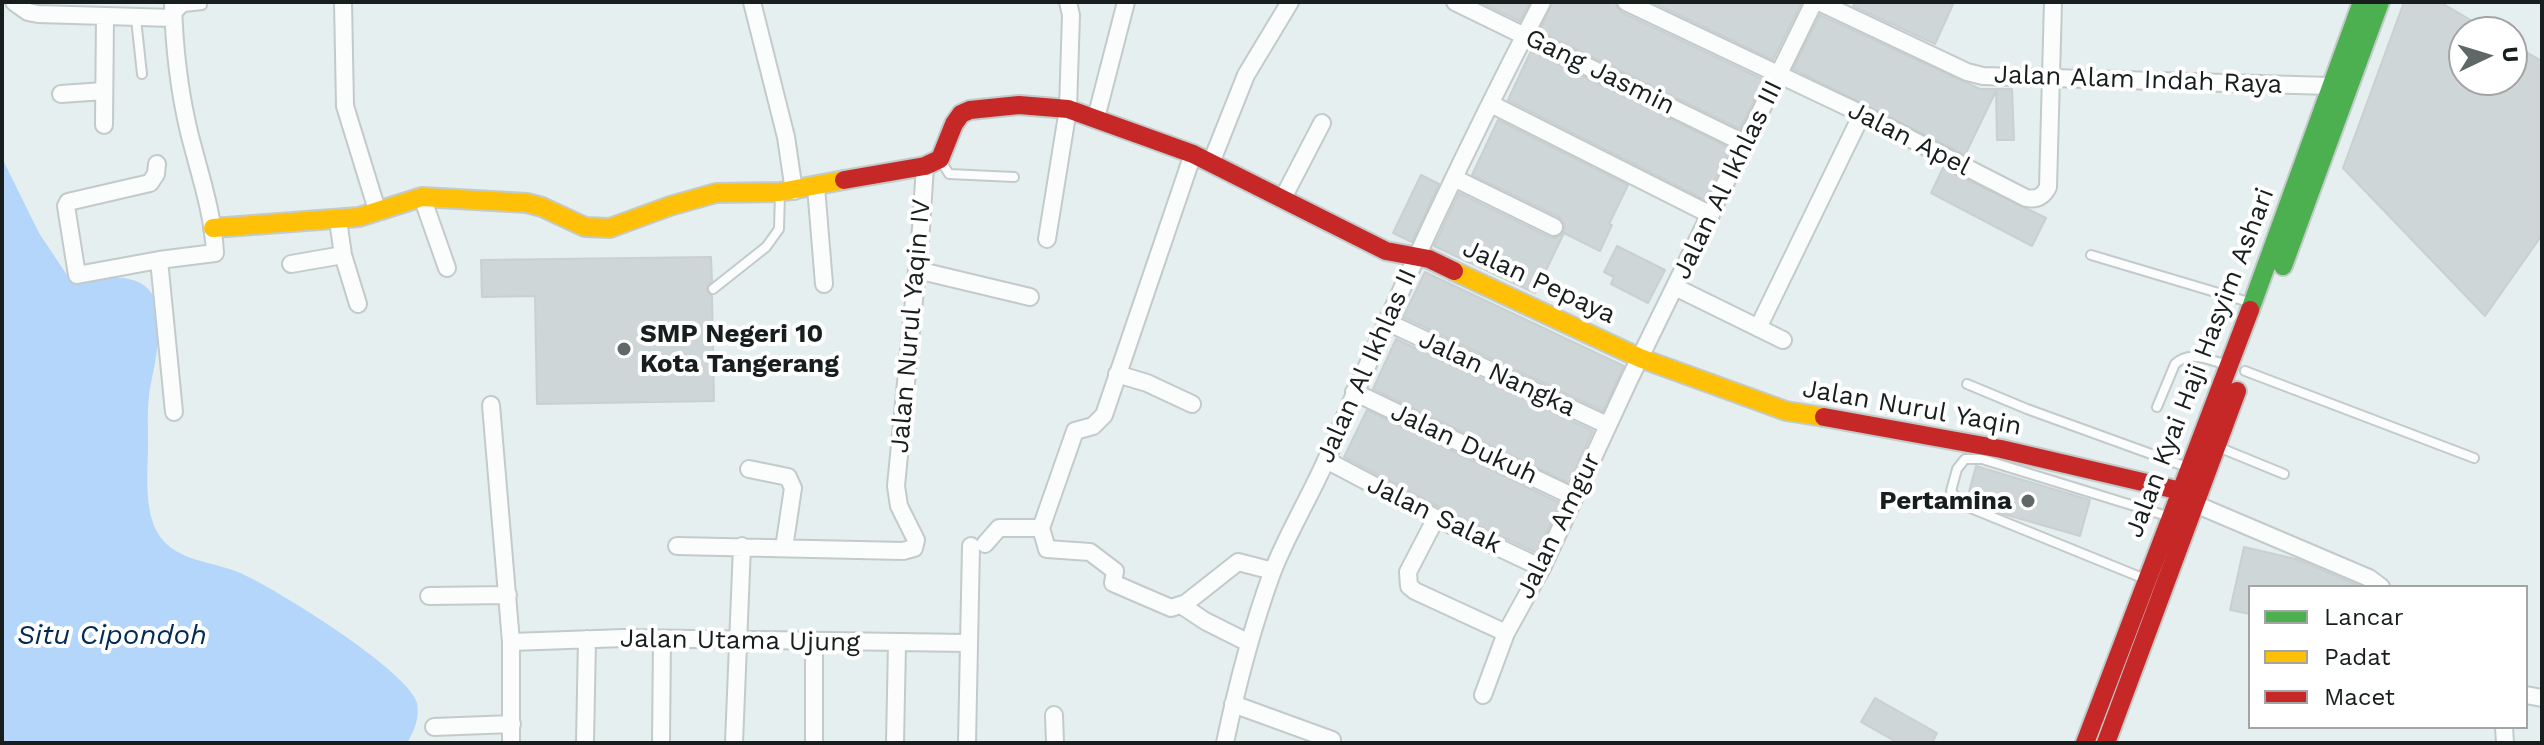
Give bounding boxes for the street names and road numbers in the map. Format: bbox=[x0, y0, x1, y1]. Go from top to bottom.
street label: Gang Jasmin bbox=[1520, 22, 1680, 122]
street label: Jalan Alam Indah Raya bbox=[1993, 59, 2283, 101]
street label: Jalan Al Ikhlas III bbox=[1666, 76, 1790, 284]
street label: Jalan Apel bbox=[1843, 95, 1975, 183]
street label: Jalan Kyai Haji Hasyim Ashari bbox=[2119, 184, 2281, 542]
street label: Jalan Nurul Yaqin IV bbox=[884, 198, 938, 454]
street label: Jalan Pepaya bbox=[1458, 233, 1620, 331]
street label: Jalan Al Ikhlas II bbox=[1310, 264, 1424, 468]
street label: Jalan Nangka bbox=[1414, 324, 1580, 424]
street label: Jalan Nurul Yaqin bbox=[1800, 373, 2024, 443]
street label: Jalan Dukuh bbox=[1386, 396, 1542, 492]
street label: Jalan Amgur bbox=[1510, 448, 1608, 604]
street label: Jalan Salak bbox=[1362, 469, 1506, 561]
street label: Jalan Utama Ujung bbox=[620, 623, 860, 659]

